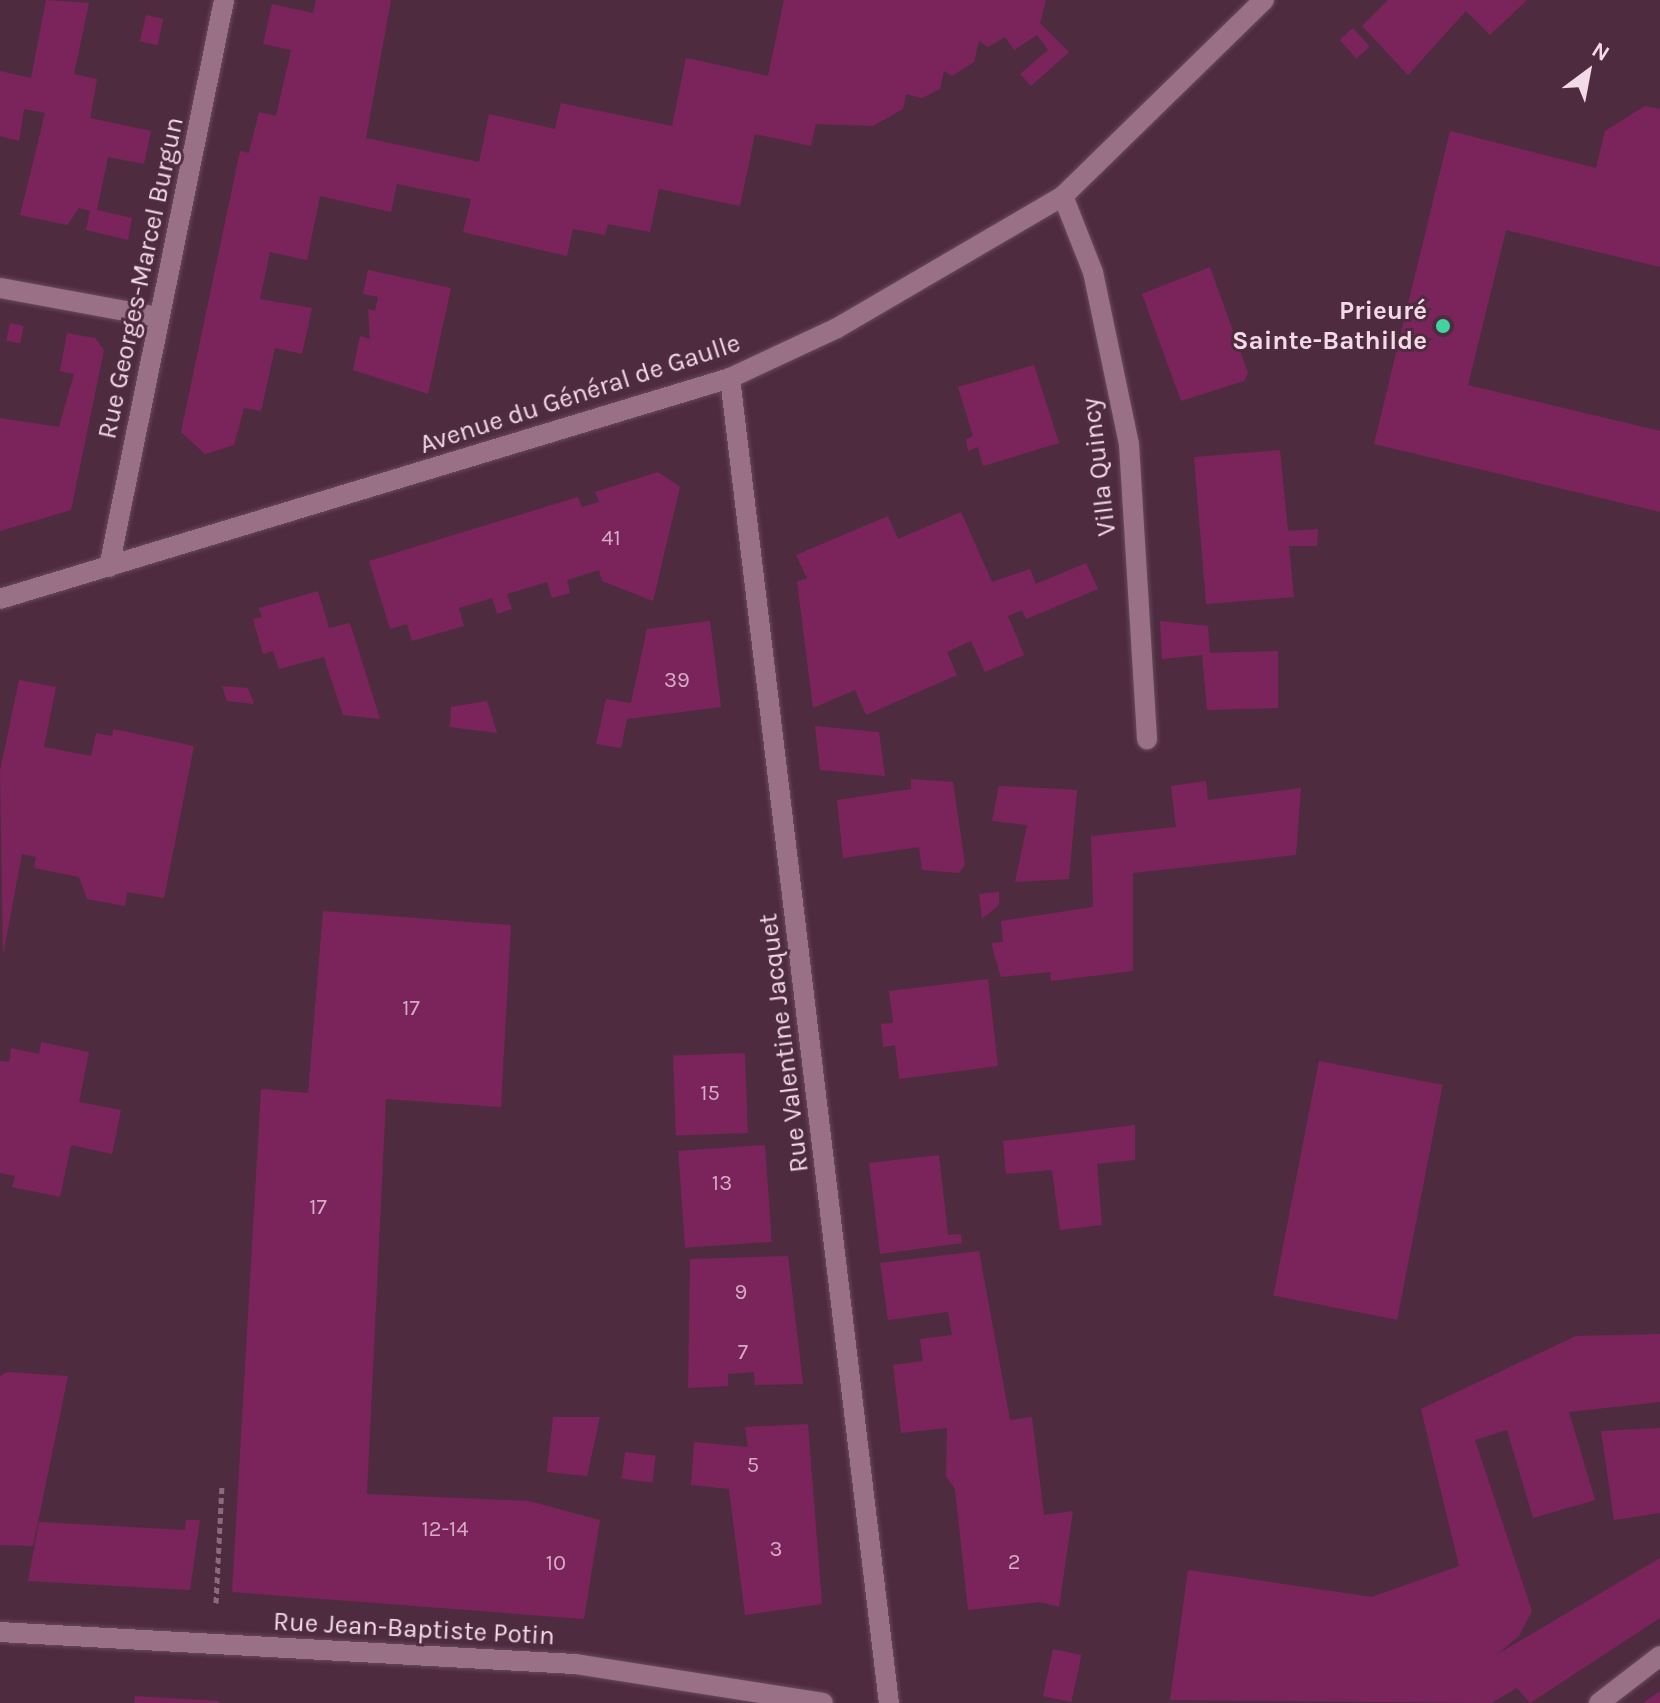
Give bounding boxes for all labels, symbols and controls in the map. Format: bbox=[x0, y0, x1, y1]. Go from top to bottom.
north arrow bbox=[1548, 32, 1628, 112]
text: N bbox=[1587, 36, 1614, 67]
street label: Rue Georges-Marcel Burgun bbox=[92, 114, 190, 442]
place label: Prieuré Sainte-Bathilde bbox=[1232, 295, 1427, 356]
marker: Prieuré Sainte-Bathilde bbox=[1434, 317, 1452, 335]
street label: Avenue du Général de Gaulle bbox=[416, 327, 744, 461]
street label: Villa Quincy bbox=[1075, 396, 1123, 538]
house number: 41 bbox=[601, 526, 621, 552]
house number: 39 bbox=[664, 668, 690, 694]
street label: Rue Valentine Jacquet bbox=[753, 912, 815, 1174]
house number: 17 bbox=[402, 996, 420, 1022]
house number: 15 bbox=[700, 1081, 720, 1107]
house number: 13 bbox=[712, 1171, 732, 1197]
house number: 17 bbox=[309, 1195, 327, 1221]
house number: 9 bbox=[735, 1280, 747, 1306]
house number: 7 bbox=[738, 1340, 748, 1366]
house number: 5 bbox=[747, 1453, 759, 1479]
house number: 12-14 bbox=[421, 1517, 469, 1543]
house number: 3 bbox=[770, 1537, 782, 1563]
house number: 2 bbox=[1008, 1550, 1020, 1576]
house number: 10 bbox=[546, 1551, 566, 1577]
street label: Rue Jean-Baptiste Potin bbox=[272, 1606, 556, 1652]

